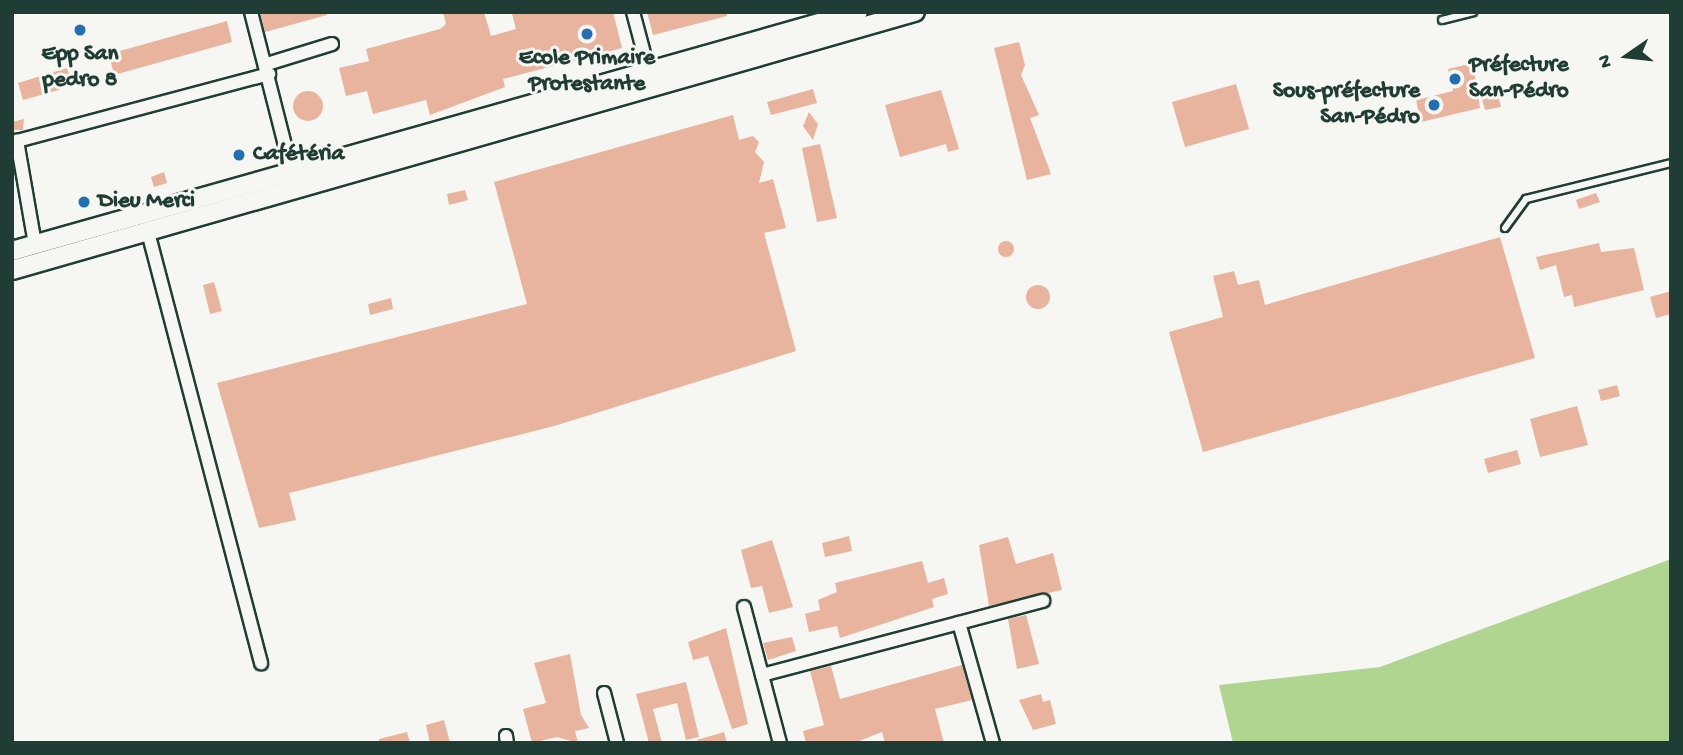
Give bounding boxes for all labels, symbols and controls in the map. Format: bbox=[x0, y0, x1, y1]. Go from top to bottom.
north arrow bbox=[1592, 21, 1662, 91]
marker: Epp San pedro 8 bbox=[72, 22, 88, 38]
marker: Ecole Primaire Protestante bbox=[579, 26, 595, 42]
place label: Epp San pedro 8 bbox=[42, 41, 118, 95]
place label: Ecole Primaire Protestante bbox=[519, 45, 655, 99]
place label: Préfecture San-Pédro bbox=[1469, 52, 1569, 106]
text: N bbox=[1593, 52, 1619, 70]
marker: Préfecture San-Pédro bbox=[1447, 71, 1463, 87]
place label: Sous-préfecture San-Pédro bbox=[1273, 78, 1420, 132]
marker: Sous-préfecture San-Pédro bbox=[1426, 97, 1442, 113]
place label: Cafétéria bbox=[253, 141, 344, 169]
marker: Cafétéria bbox=[231, 147, 247, 163]
place label: Dieu Merci bbox=[98, 188, 195, 216]
marker: Dieu Merci bbox=[76, 194, 92, 210]

